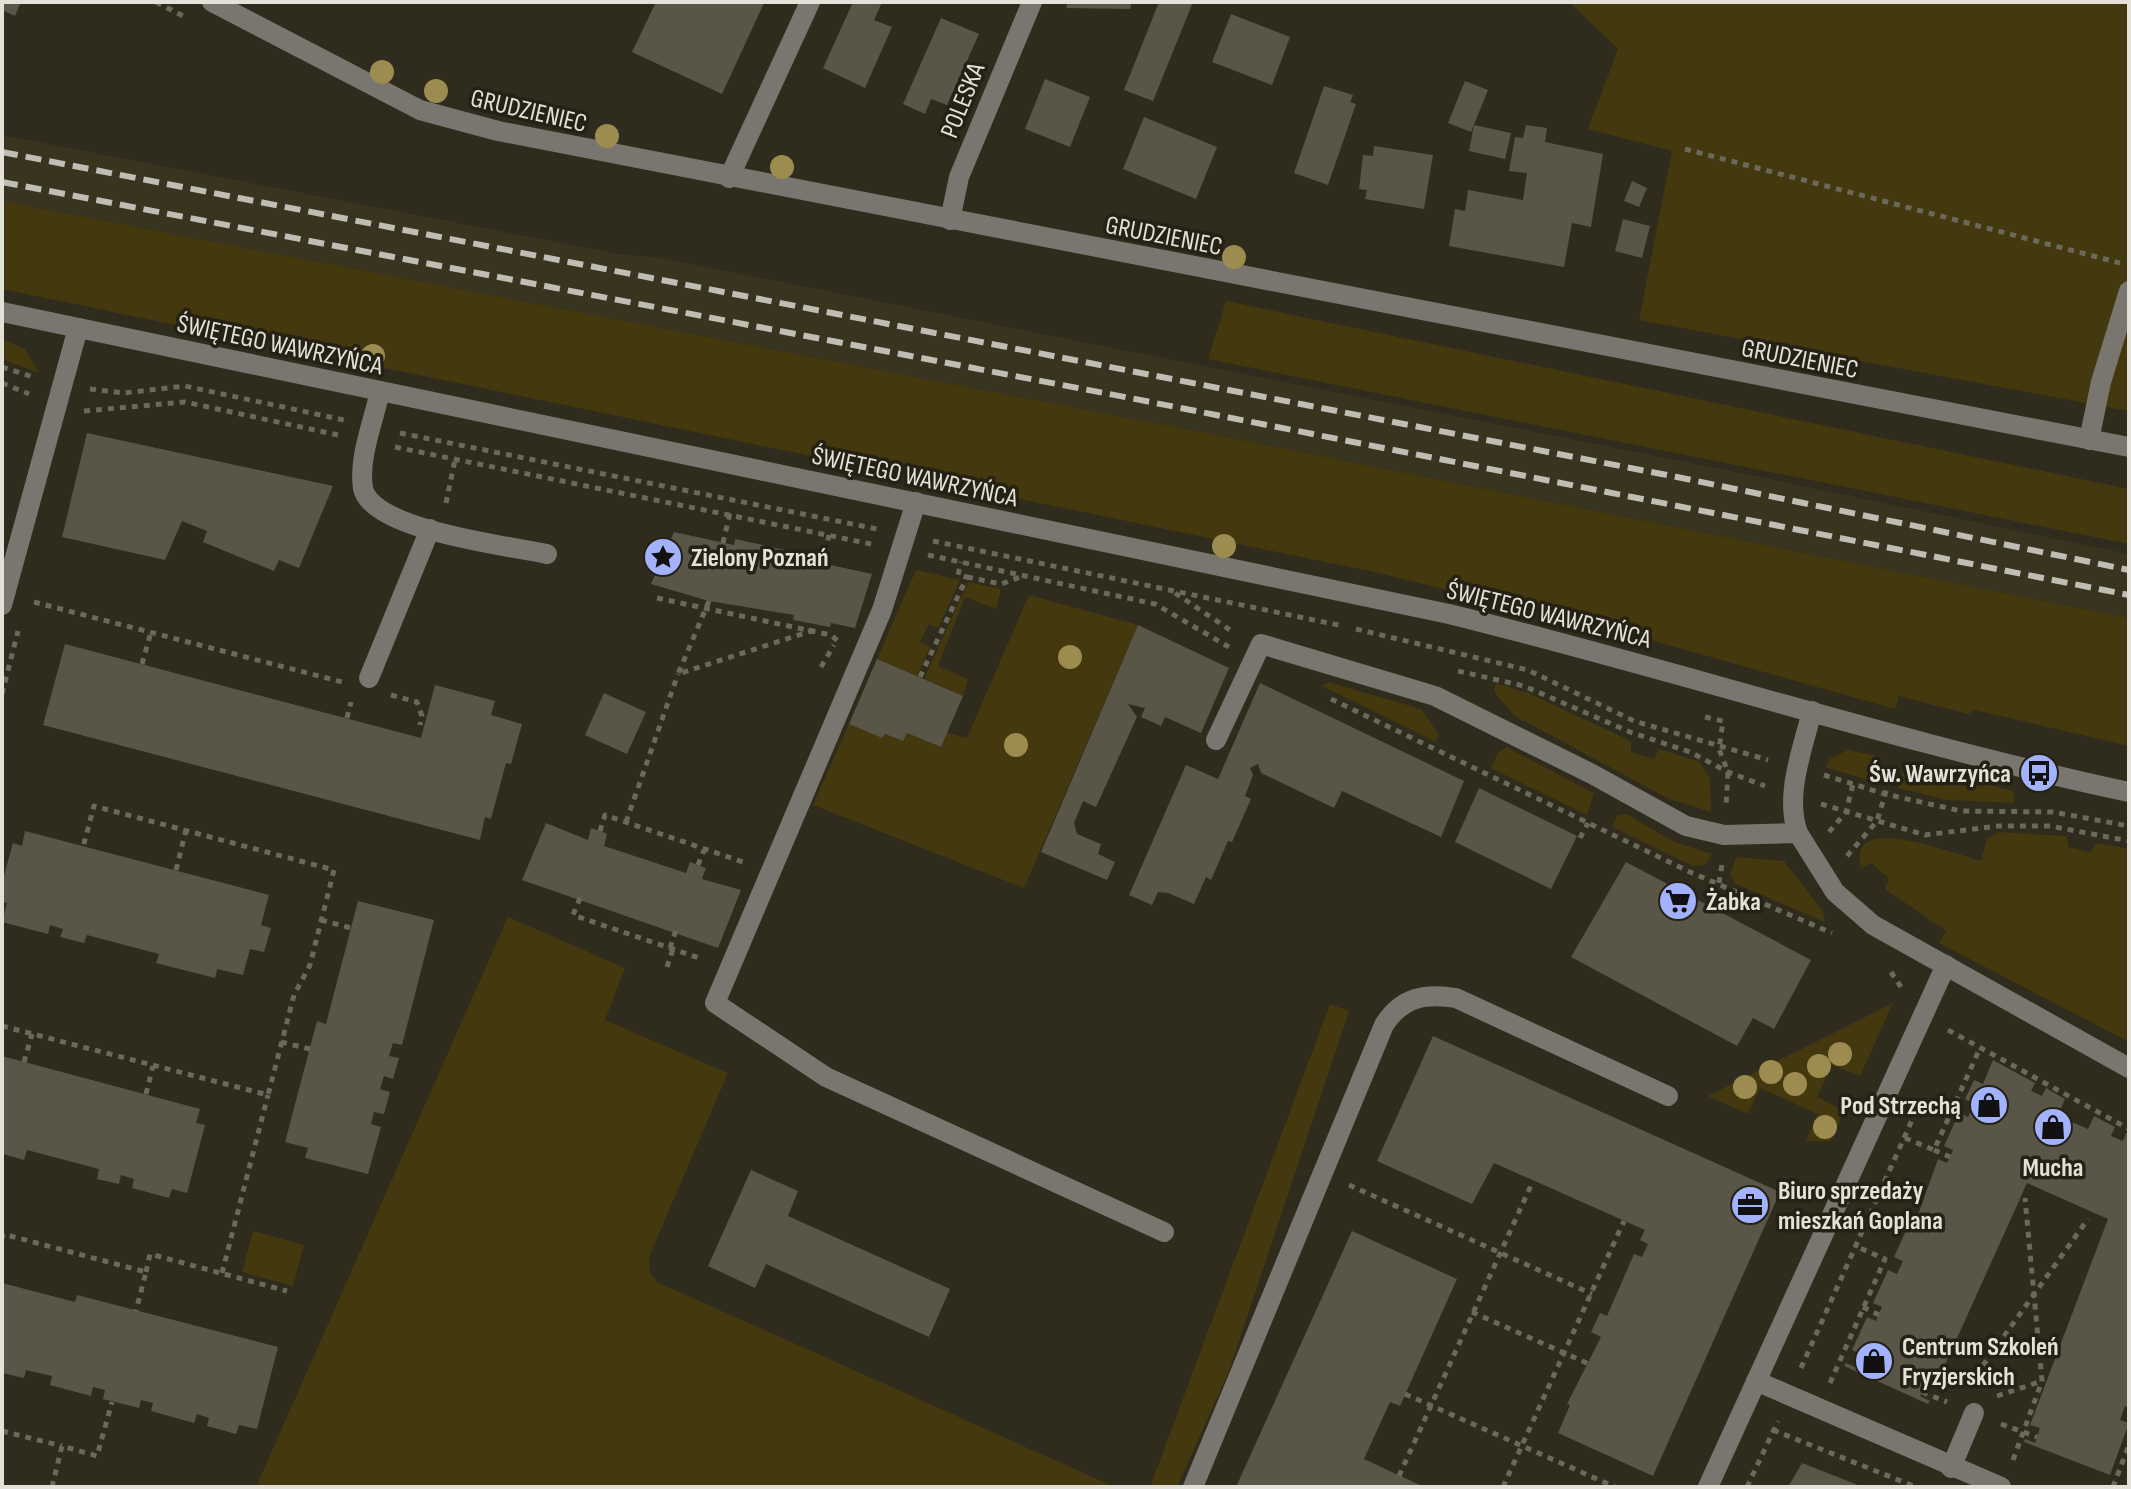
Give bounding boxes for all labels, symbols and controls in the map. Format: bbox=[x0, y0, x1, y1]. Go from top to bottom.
street label: POLESKA bbox=[934, 58, 993, 143]
street label: GRUDZIENIEC bbox=[468, 83, 590, 140]
street label: GRUDZIENIEC bbox=[1103, 210, 1225, 263]
street label: ŚWIĘTEGO WAWRZYŃCA bbox=[174, 309, 386, 383]
street label: GRUDZIENIEC bbox=[1739, 333, 1861, 386]
street label: ŚWIĘTEGO WAWRZYŃCA bbox=[809, 441, 1021, 515]
place icon: Zielony Poznań bbox=[642, 536, 684, 578]
place label: Zielony Poznań bbox=[691, 543, 828, 574]
street label: ŚWIĘTEGO WAWRZYŃCA bbox=[1443, 575, 1655, 656]
bus stop icon: Św. Wawrzyńca bbox=[2018, 752, 2060, 794]
place label: Św. Wawrzyńca bbox=[1869, 759, 2011, 790]
supermarket icon: Żabka bbox=[1657, 880, 1699, 922]
place label: Żabka bbox=[1706, 887, 1761, 918]
shop icon: Pod Strzechą bbox=[1968, 1084, 2010, 1126]
place label: Pod Strzechą bbox=[1840, 1091, 1961, 1122]
shop icon: Mucha bbox=[2032, 1106, 2074, 1148]
place label: Mucha bbox=[2023, 1153, 2083, 1184]
place label: Biuro sprzedaży mieszkań Goplana bbox=[1778, 1176, 1943, 1237]
office icon: Biuro sprzedaży mieszkań Goplana bbox=[1729, 1184, 1771, 1226]
place label: Centrum Szkoleń Fryzjerskich bbox=[1902, 1332, 2059, 1393]
shop icon: Centrum Szkoleń Fryzjerskich bbox=[1853, 1340, 1895, 1382]

